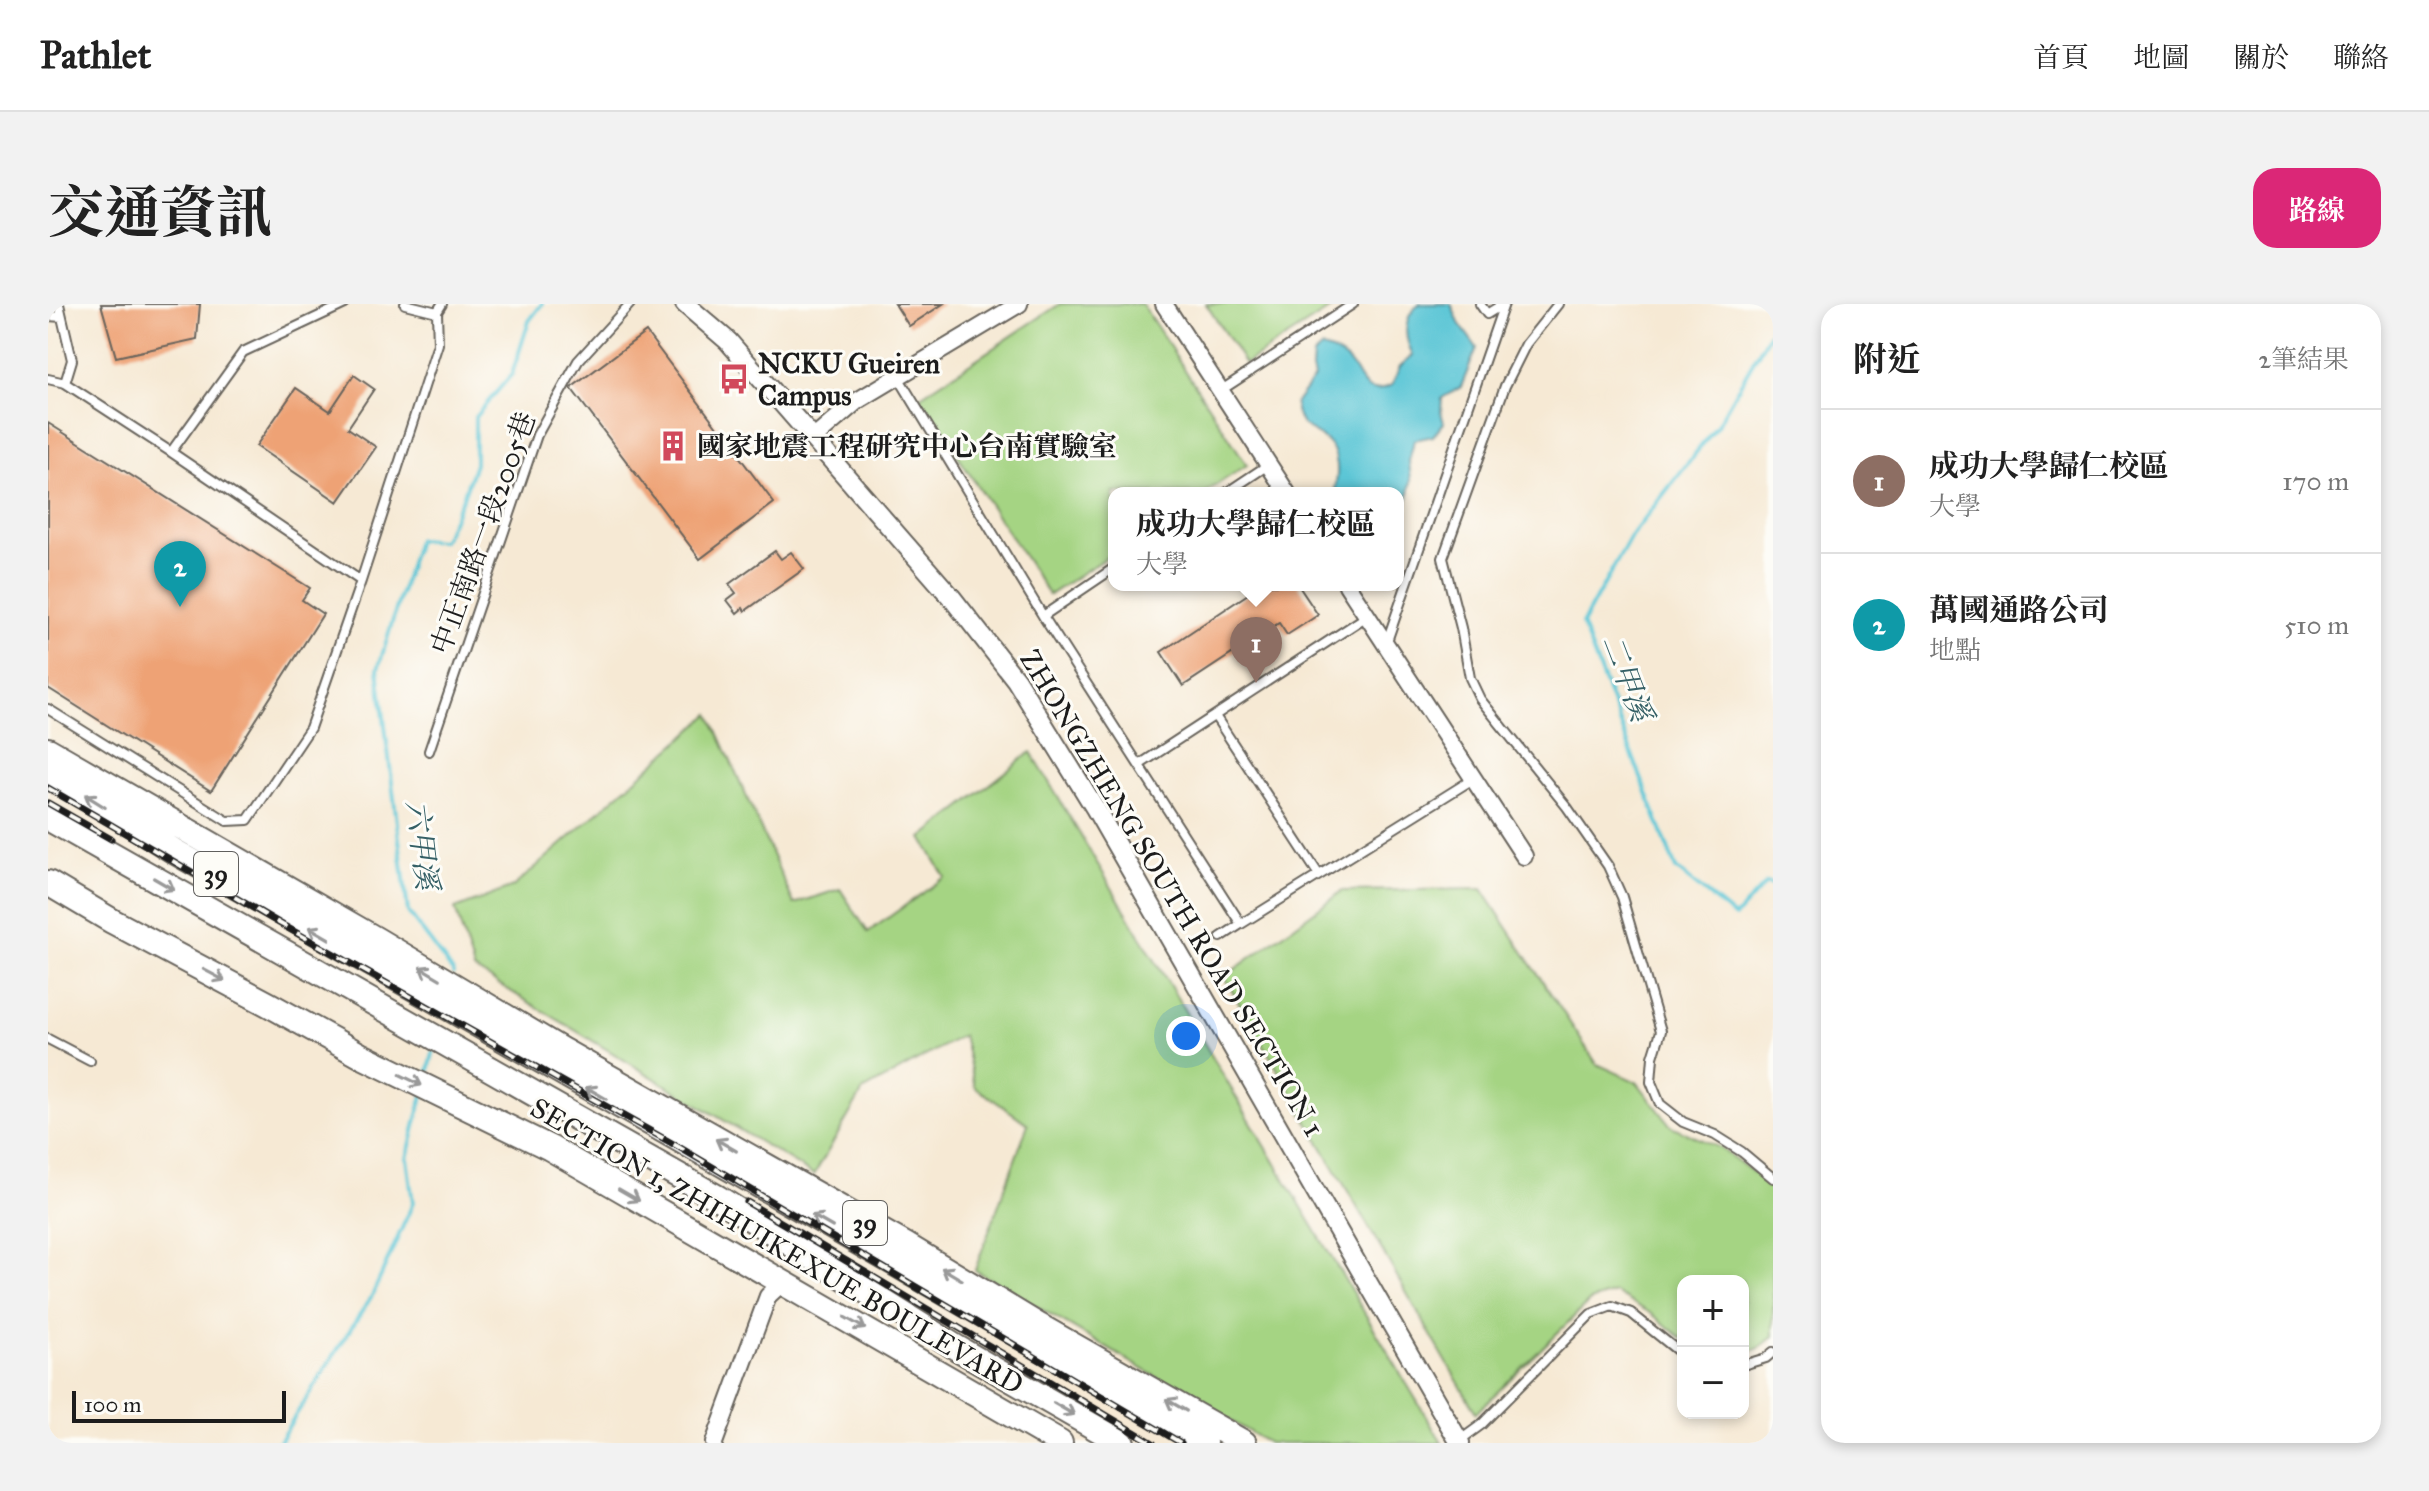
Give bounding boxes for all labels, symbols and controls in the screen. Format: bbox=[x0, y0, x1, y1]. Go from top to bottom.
text: Pathlet bbox=[40, 32, 151, 78]
text: 首頁 bbox=[2033, 40, 2089, 75]
text: 地圖 bbox=[2133, 40, 2189, 75]
text: 關於 bbox=[2233, 40, 2289, 75]
text: 聯絡 bbox=[2333, 40, 2389, 75]
button: 路線 bbox=[2253, 168, 2381, 248]
text: 交通資訊 bbox=[48, 179, 272, 247]
text: 附近 bbox=[1853, 339, 1921, 380]
text: 2筆結果 bbox=[2258, 343, 2349, 375]
place label: NCKU Gueiren Campus bbox=[758, 346, 940, 413]
bus stop icon: NCKU Gueiren Campus bbox=[717, 362, 751, 396]
street label: 中正南路一段2005巷 bbox=[423, 407, 543, 659]
building icon: 國家地震工程研究中心台南實驗室 bbox=[656, 429, 690, 463]
place label: 國家地震工程研究中心台南實驗室 bbox=[697, 429, 1117, 464]
text: 成功大學歸仁校區 bbox=[1929, 448, 2169, 484]
text: 1 bbox=[1874, 465, 1884, 497]
text: 170 m bbox=[2282, 465, 2349, 497]
popup bbox=[1108, 487, 1404, 591]
text: 大學 bbox=[1929, 490, 1981, 522]
text: 成功大學歸仁校區 bbox=[1136, 506, 1376, 542]
pin: 2 bbox=[154, 541, 206, 607]
text: 大學 bbox=[1136, 548, 1188, 580]
text: 萬國通路公司 bbox=[1929, 592, 2109, 628]
text: 2 bbox=[1873, 609, 1885, 641]
text: 510 m bbox=[2284, 609, 2349, 641]
pin: 1 bbox=[1230, 617, 1282, 683]
water label: 二甲溪 bbox=[1594, 630, 1661, 729]
text: 地點 bbox=[1929, 634, 1981, 666]
street label: ZHONGZHENG SOUTH ROAD SECTION 1 bbox=[1013, 644, 1331, 1142]
one-way arrow bbox=[84, 793, 107, 809]
water label: 六甲溪 bbox=[399, 798, 446, 895]
road number: 39 bbox=[194, 852, 238, 896]
one-way arrow bbox=[152, 877, 176, 892]
one-way arrow bbox=[308, 925, 331, 941]
one-way arrow bbox=[419, 964, 442, 980]
one-way arrow bbox=[202, 967, 226, 983]
your location bbox=[1166, 1016, 1206, 1056]
one-way arrow bbox=[399, 1073, 423, 1088]
one-way arrow bbox=[585, 1084, 608, 1100]
street label: SECTION 1, ZHIHUIKEXUE BOULEVARD bbox=[524, 1090, 1030, 1402]
one-way arrow bbox=[715, 1137, 738, 1153]
one-way arrow bbox=[617, 1188, 641, 1203]
road number: 39 bbox=[843, 1201, 887, 1245]
one-way arrow bbox=[811, 1213, 834, 1229]
one-way arrow bbox=[941, 1265, 964, 1281]
map controls bbox=[1677, 1275, 1749, 1419]
button: + bbox=[1677, 1275, 1749, 1347]
one-way arrow bbox=[843, 1316, 867, 1332]
button: − bbox=[1677, 1347, 1749, 1419]
scale bar bbox=[72, 1387, 286, 1423]
text: 100 m bbox=[84, 1391, 141, 1418]
one-way arrow bbox=[1165, 1397, 1189, 1412]
one-way arrow bbox=[1052, 1401, 1075, 1417]

